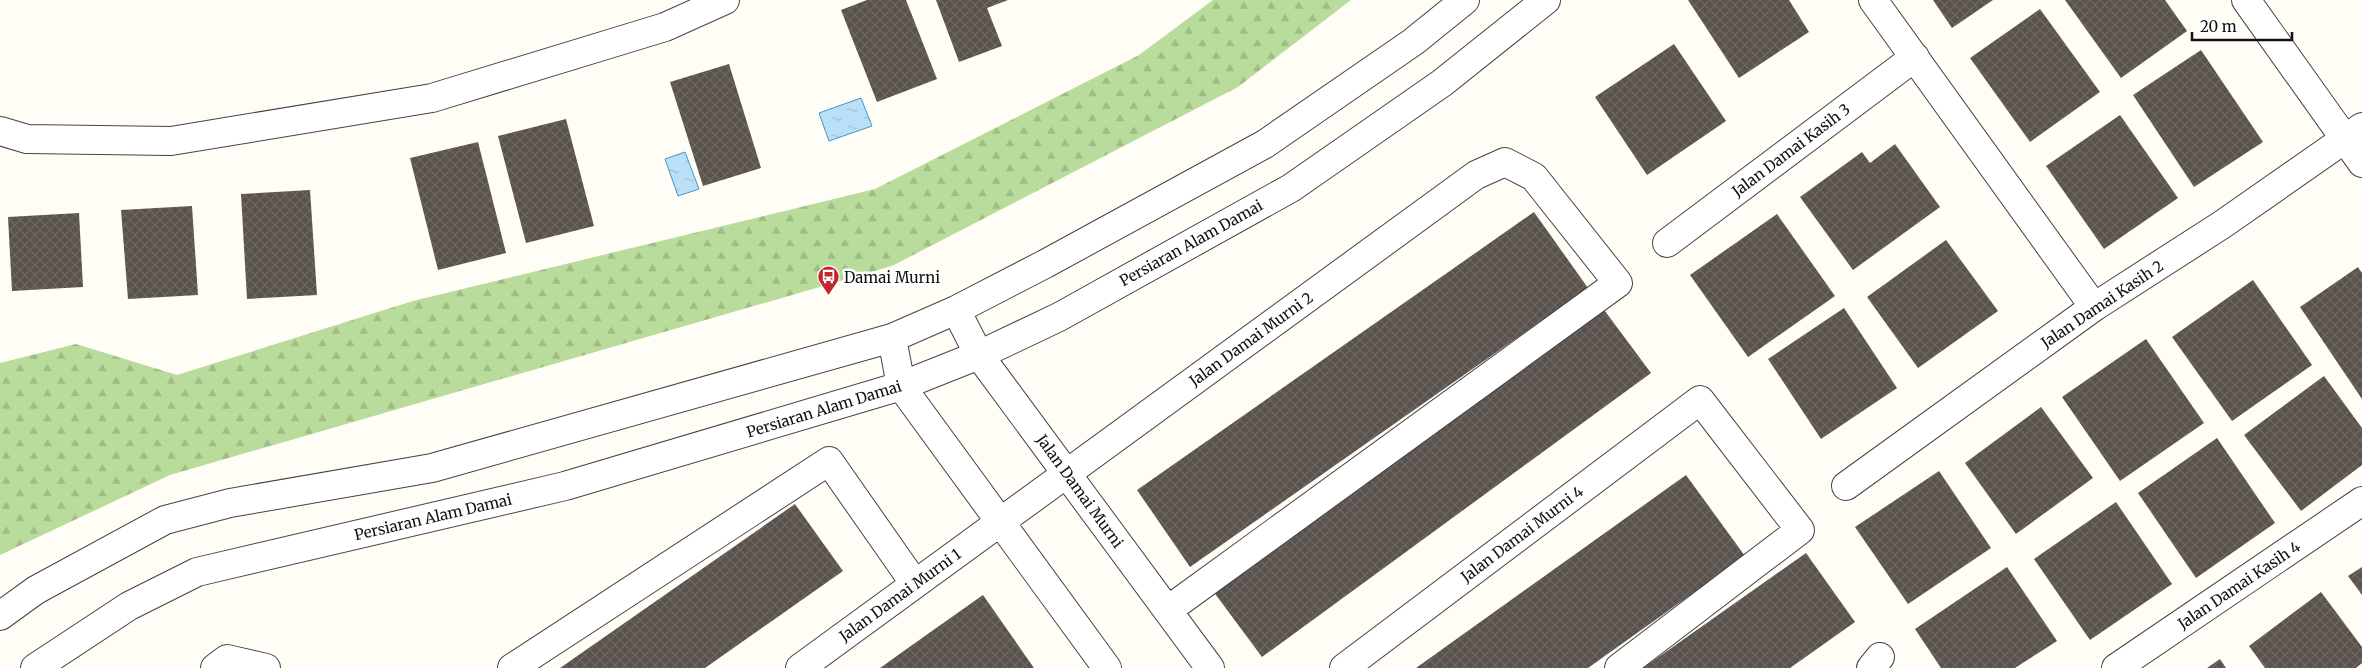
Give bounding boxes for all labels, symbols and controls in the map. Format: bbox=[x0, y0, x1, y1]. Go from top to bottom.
scale bar bbox=[2192, 10, 2292, 42]
text: 20 m bbox=[2200, 17, 2237, 36]
street label: Jalan Damai Kasih 3 bbox=[1727, 99, 1854, 201]
street label: Persiaran Alam Damai bbox=[1116, 196, 1266, 290]
street label: Jalan Damai Kasih 2 bbox=[2036, 256, 2167, 353]
bus stop icon: Damai Murni bbox=[816, 265, 840, 296]
place label: Damai Murni bbox=[844, 268, 940, 287]
street label: Jalan Damai Murni 2 bbox=[1185, 288, 1317, 391]
street label: Persiaran Alam Damai bbox=[744, 376, 904, 442]
street label: Jalan Damai Murni bbox=[1032, 430, 1128, 552]
street label: Jalan Damai Murni 4 bbox=[1456, 482, 1587, 587]
street label: Persiaran Alam Damai bbox=[352, 490, 514, 544]
street label: Jalan Damai Kasih 4 bbox=[2173, 537, 2304, 634]
street label: Jalan Damai Murni 1 bbox=[835, 544, 965, 646]

